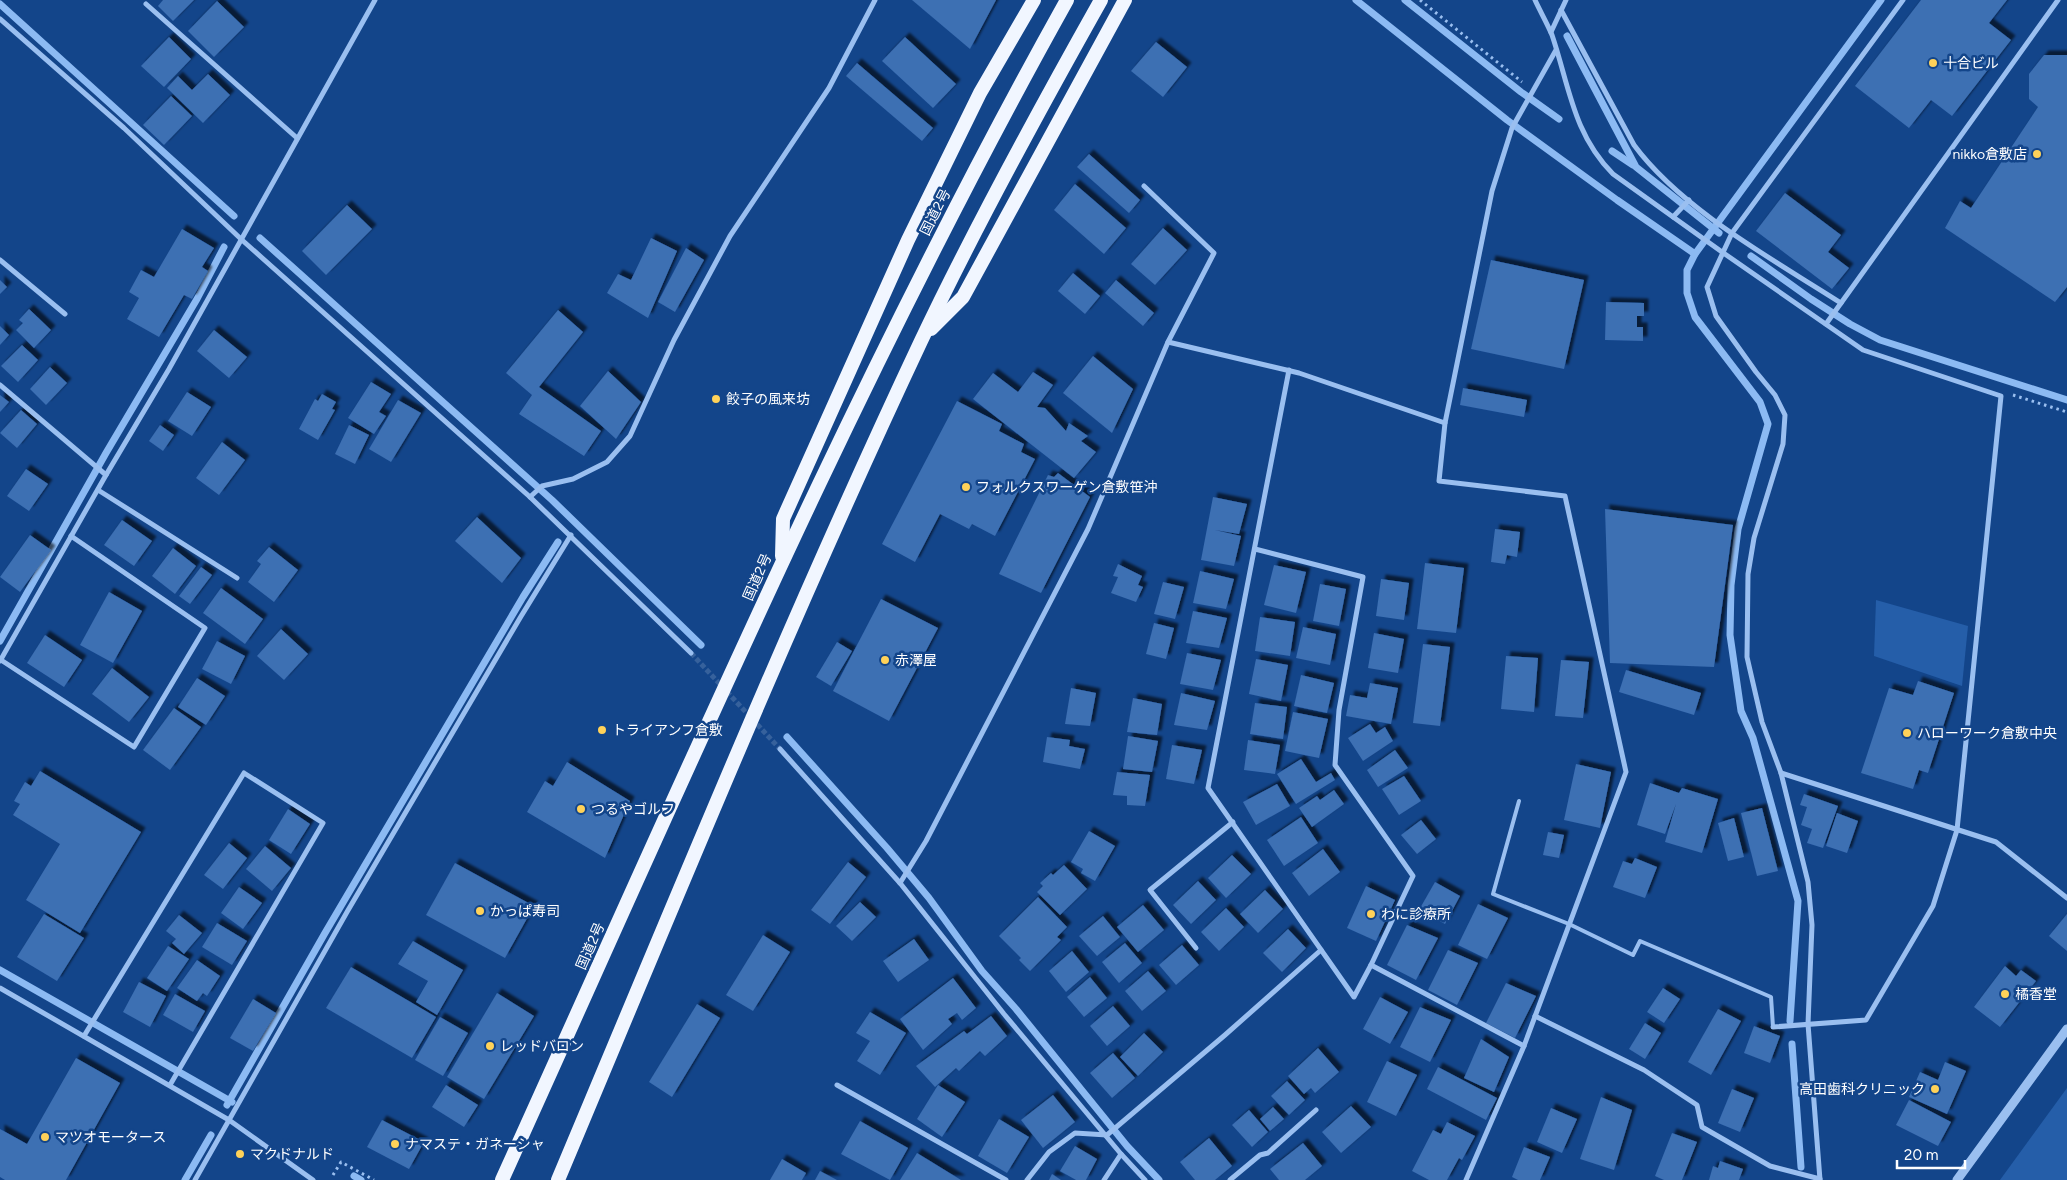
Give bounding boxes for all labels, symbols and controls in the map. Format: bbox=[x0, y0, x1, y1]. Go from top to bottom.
place label: 十合ビル bbox=[1943, 55, 1999, 72]
marker: 十合ビル bbox=[1927, 57, 1939, 69]
place label: nikko倉敷店 bbox=[1952, 146, 2027, 163]
marker: nikko倉敷店 bbox=[2031, 148, 2043, 160]
street label: 国道2号 bbox=[917, 186, 954, 238]
place label: 餃子の風来坊 bbox=[726, 391, 810, 408]
marker: 餃子の風来坊 bbox=[710, 393, 722, 405]
place label: フォルクスワーゲン倉敷笹沖 bbox=[976, 479, 1158, 496]
marker: フォルクスワーゲン倉敷笹沖 bbox=[960, 481, 972, 493]
street label: 国道2号 bbox=[740, 551, 775, 603]
place label: 赤澤屋 bbox=[895, 652, 937, 669]
marker: 赤澤屋 bbox=[879, 654, 891, 666]
place label: トライアンフ倉敷 bbox=[612, 722, 723, 739]
marker: トライアンフ倉敷 bbox=[596, 724, 608, 736]
place label: ハローワーク倉敷中央 bbox=[1917, 725, 2057, 742]
marker: ハローワーク倉敷中央 bbox=[1901, 727, 1913, 739]
place label: つるやゴルフ bbox=[591, 801, 675, 818]
marker: つるやゴルフ bbox=[575, 803, 587, 815]
place label: かっぱ寿司 bbox=[490, 903, 560, 920]
marker: かっぱ寿司 bbox=[474, 905, 486, 917]
place label: わに診療所 bbox=[1381, 906, 1451, 923]
marker: わに診療所 bbox=[1365, 908, 1377, 920]
street label: 国道2号 bbox=[573, 920, 608, 972]
place label: 橘香堂 bbox=[2015, 986, 2057, 1003]
marker: 橘香堂 bbox=[1999, 988, 2011, 1000]
place label: レッドバロン bbox=[500, 1038, 584, 1055]
marker: レッドバロン bbox=[484, 1040, 496, 1052]
place label: 高田歯科クリニック bbox=[1799, 1081, 1925, 1098]
marker: 高田歯科クリニック bbox=[1929, 1083, 1941, 1095]
place label: マツオモータース bbox=[55, 1129, 166, 1146]
marker: マツオモータース bbox=[39, 1131, 51, 1143]
place label: ナマステ・ガネーシャ bbox=[405, 1136, 545, 1153]
marker: ナマステ・ガネーシャ bbox=[389, 1138, 401, 1150]
scale bar bbox=[1897, 1138, 1964, 1170]
place label: マクドナルド bbox=[250, 1146, 334, 1163]
text: 20 m bbox=[1904, 1146, 1938, 1164]
marker: マクドナルド bbox=[234, 1148, 246, 1160]

